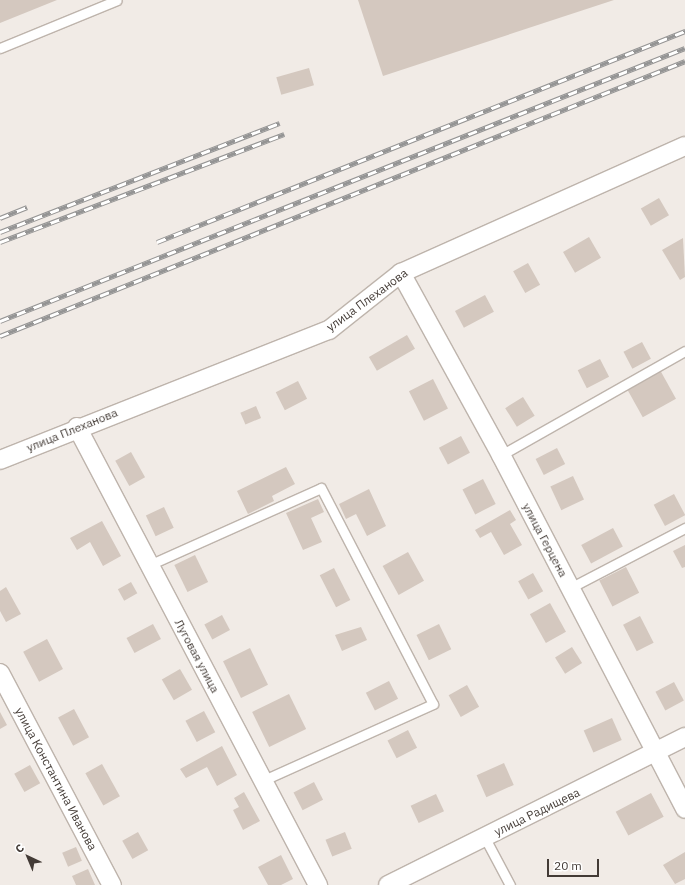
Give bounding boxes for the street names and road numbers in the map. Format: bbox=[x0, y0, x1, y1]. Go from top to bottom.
street label: улица Плеханова bbox=[324, 266, 410, 334]
street label: улица Плеханова bbox=[24, 405, 120, 455]
street label: улица Герцена bbox=[519, 501, 571, 579]
street label: Луговая улица bbox=[172, 617, 222, 695]
street label: улица Константина Иванова bbox=[12, 705, 100, 853]
street label: улица Радищева bbox=[492, 785, 582, 839]

